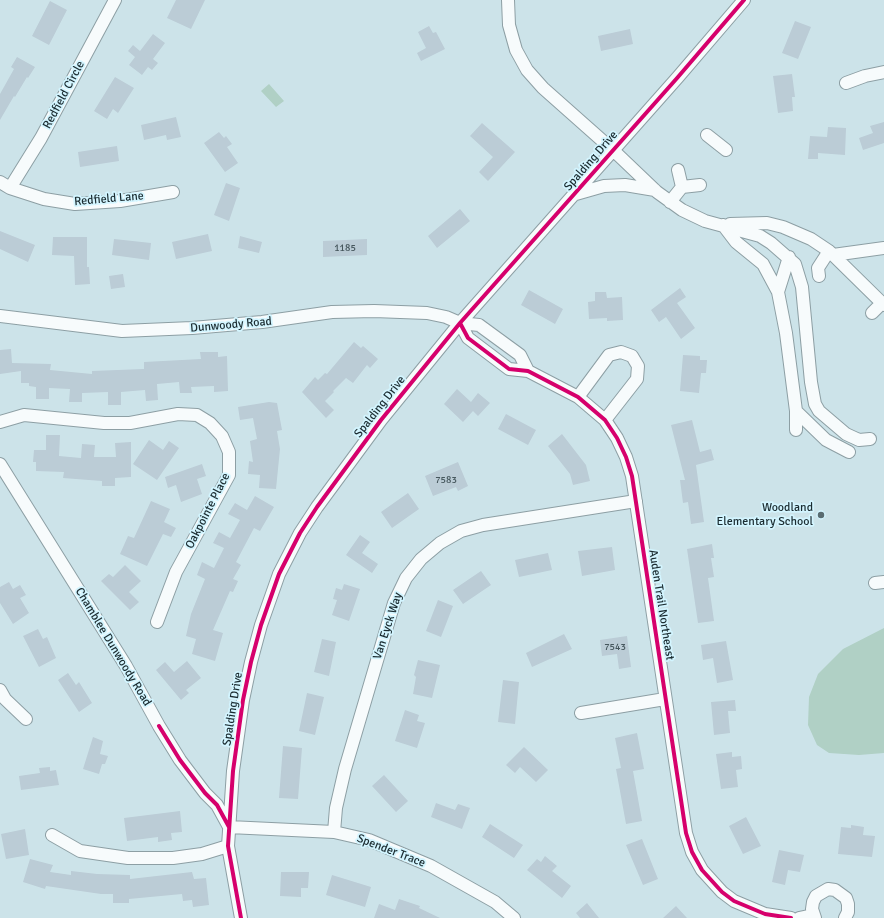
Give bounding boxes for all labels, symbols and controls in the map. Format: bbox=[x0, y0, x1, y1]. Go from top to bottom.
street label: Redfield Circle bbox=[40, 59, 88, 131]
street label: Spalding Drive bbox=[561, 128, 621, 194]
street label: Redfield Lane bbox=[74, 189, 144, 209]
house number: 1185 bbox=[334, 242, 356, 254]
street label: Dunwoody Road bbox=[190, 314, 272, 336]
street label: Spalding Drive bbox=[351, 373, 409, 441]
street label: Oakpointe Place bbox=[183, 471, 233, 551]
house number: 7583 bbox=[435, 474, 457, 486]
place label: Woodland Elementary School bbox=[717, 501, 813, 529]
marker: Woodland Elementary School bbox=[816, 510, 826, 520]
street label: Auden Trail Northeast bbox=[645, 549, 677, 661]
street label: Chamblee Dunwoody Road bbox=[72, 585, 154, 709]
street label: Van Eyck Way bbox=[370, 591, 406, 661]
house number: 7543 bbox=[604, 641, 626, 653]
street label: Spalding Drive bbox=[220, 671, 246, 747]
street label: Spender Trace bbox=[355, 831, 427, 871]

